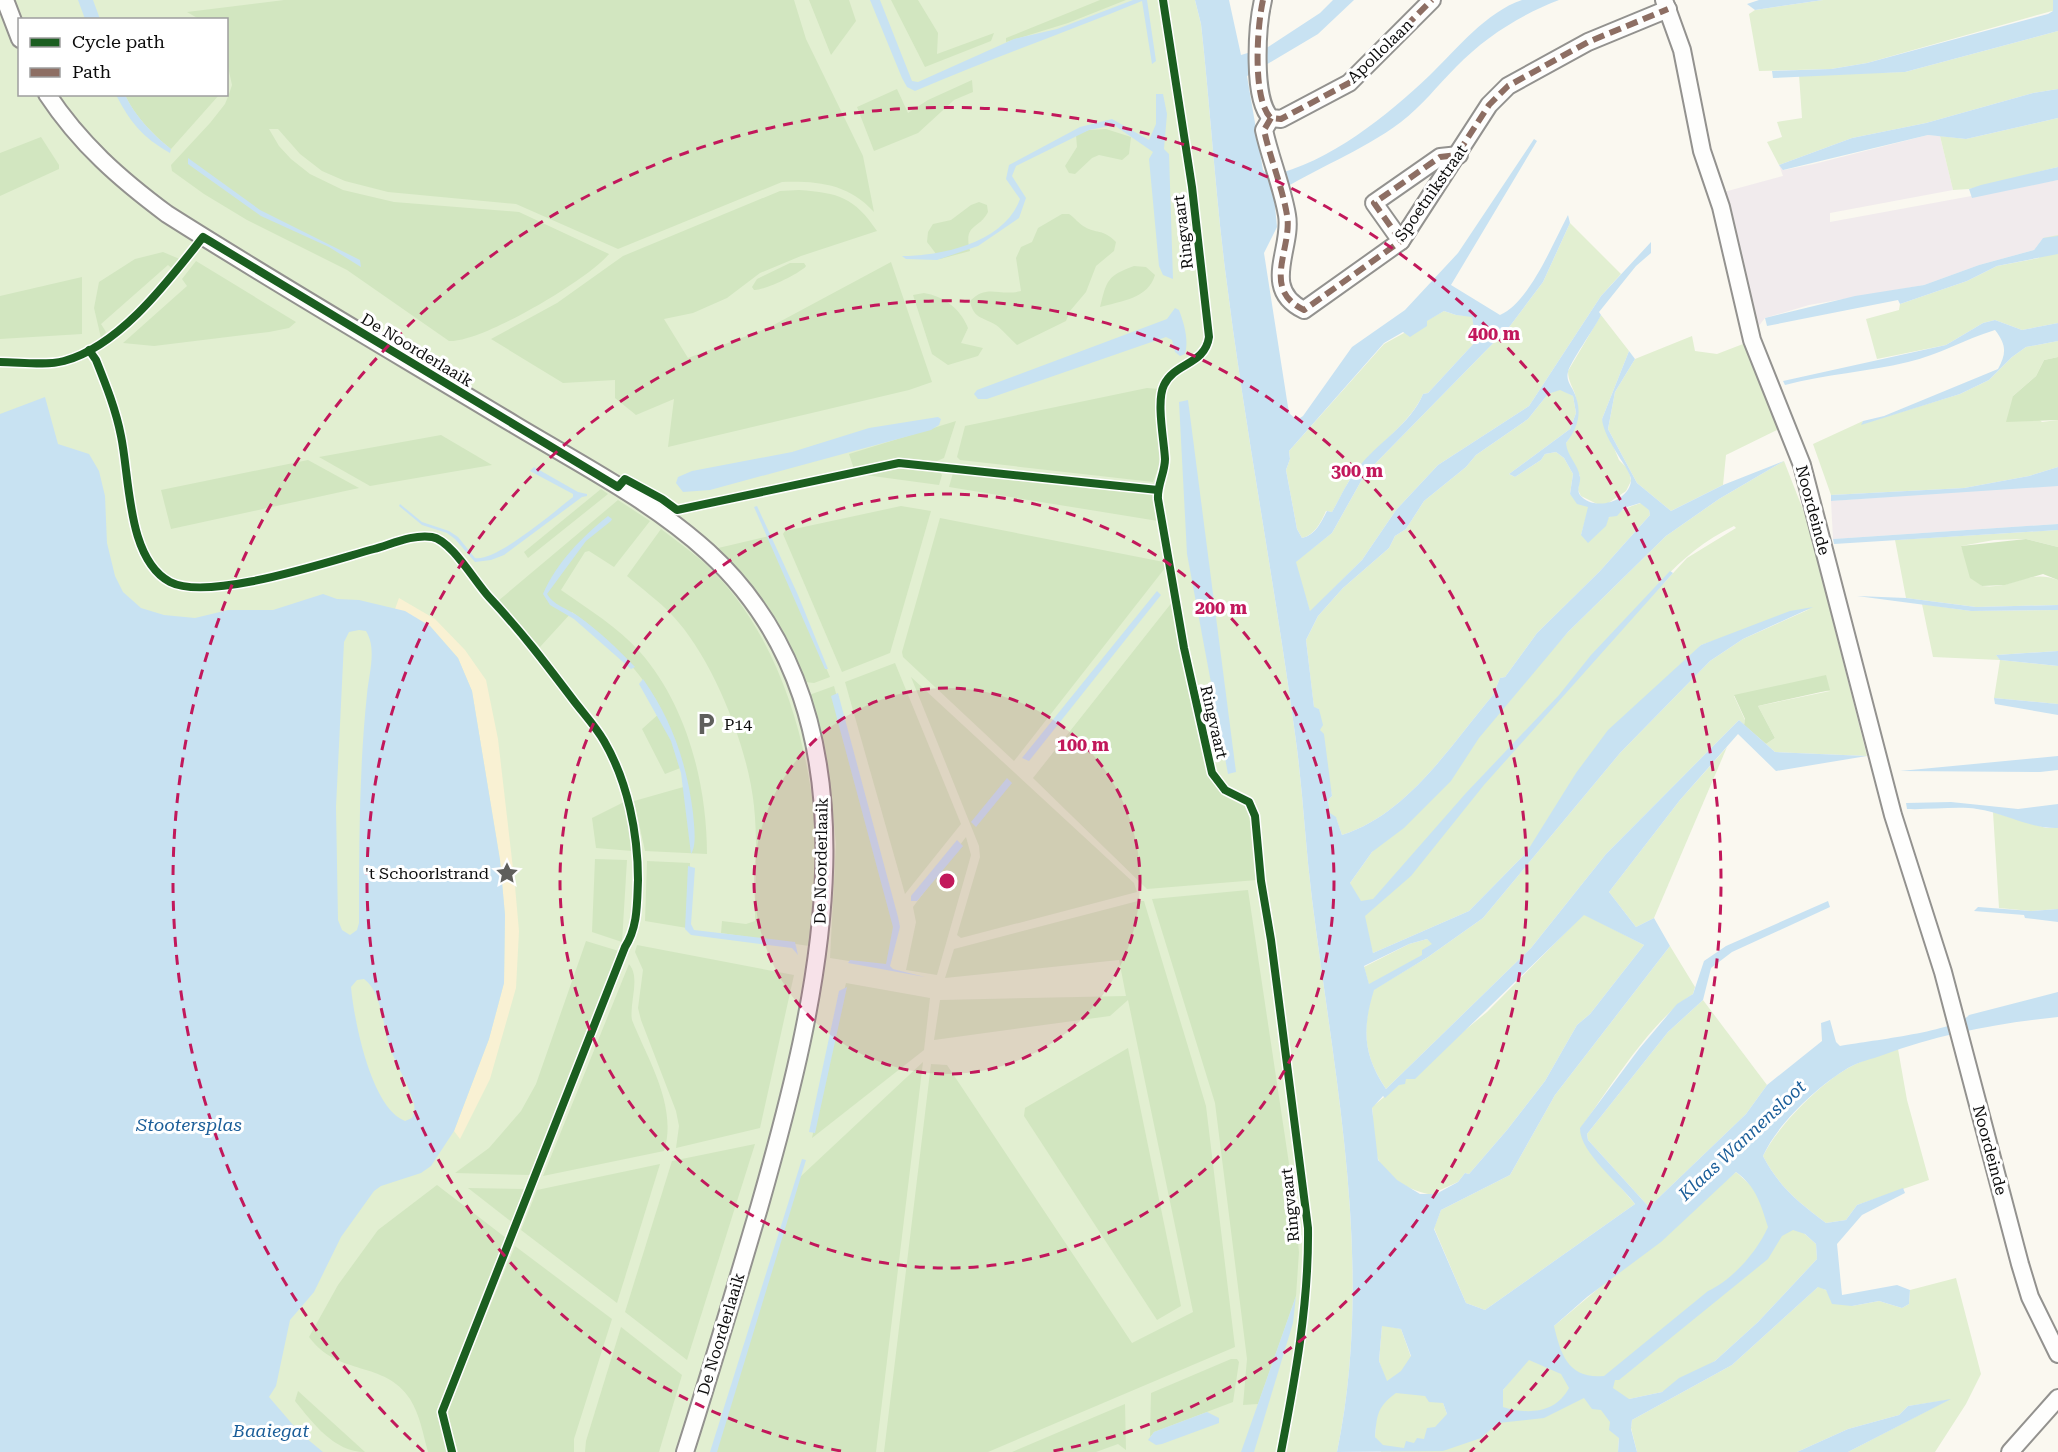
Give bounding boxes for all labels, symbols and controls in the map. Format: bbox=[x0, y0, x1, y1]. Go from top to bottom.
street label: Apollolaan bbox=[1343, 15, 1417, 87]
legend bbox=[18, 18, 228, 96]
text: Cycle path bbox=[72, 31, 165, 52]
text: Path bbox=[72, 61, 111, 82]
street label: Spoetnikstraat bbox=[1391, 141, 1471, 245]
street label: Ringvaart bbox=[1169, 194, 1197, 270]
street label: De Noorderlaaik bbox=[358, 309, 476, 391]
text: 400 m bbox=[1468, 323, 1521, 344]
text: 300 m bbox=[1331, 460, 1384, 481]
street label: Noordeinde bbox=[1792, 463, 1834, 557]
text: 200 m bbox=[1195, 597, 1248, 618]
street label: Ringvaart bbox=[1196, 683, 1232, 761]
parking icon: P14 bbox=[693, 711, 719, 737]
place label: P14 bbox=[724, 715, 752, 734]
text: 100 m bbox=[1057, 734, 1110, 755]
street label: De Noorderlaaik bbox=[810, 797, 832, 925]
place icon: 't Schoorlstrand bbox=[494, 860, 520, 886]
place label: 't Schoorlstrand bbox=[365, 864, 489, 883]
centre of rings bbox=[937, 871, 957, 891]
water label: Klaas Wannensloot bbox=[1673, 1075, 1810, 1205]
street label: Noordeinde bbox=[1969, 1103, 2011, 1197]
water label: Stootersplas bbox=[135, 1114, 242, 1135]
street label: Ringvaart bbox=[1277, 1167, 1303, 1243]
street label: De Noorderlaaik bbox=[693, 1271, 749, 1397]
water label: Baaiegat bbox=[232, 1420, 309, 1441]

